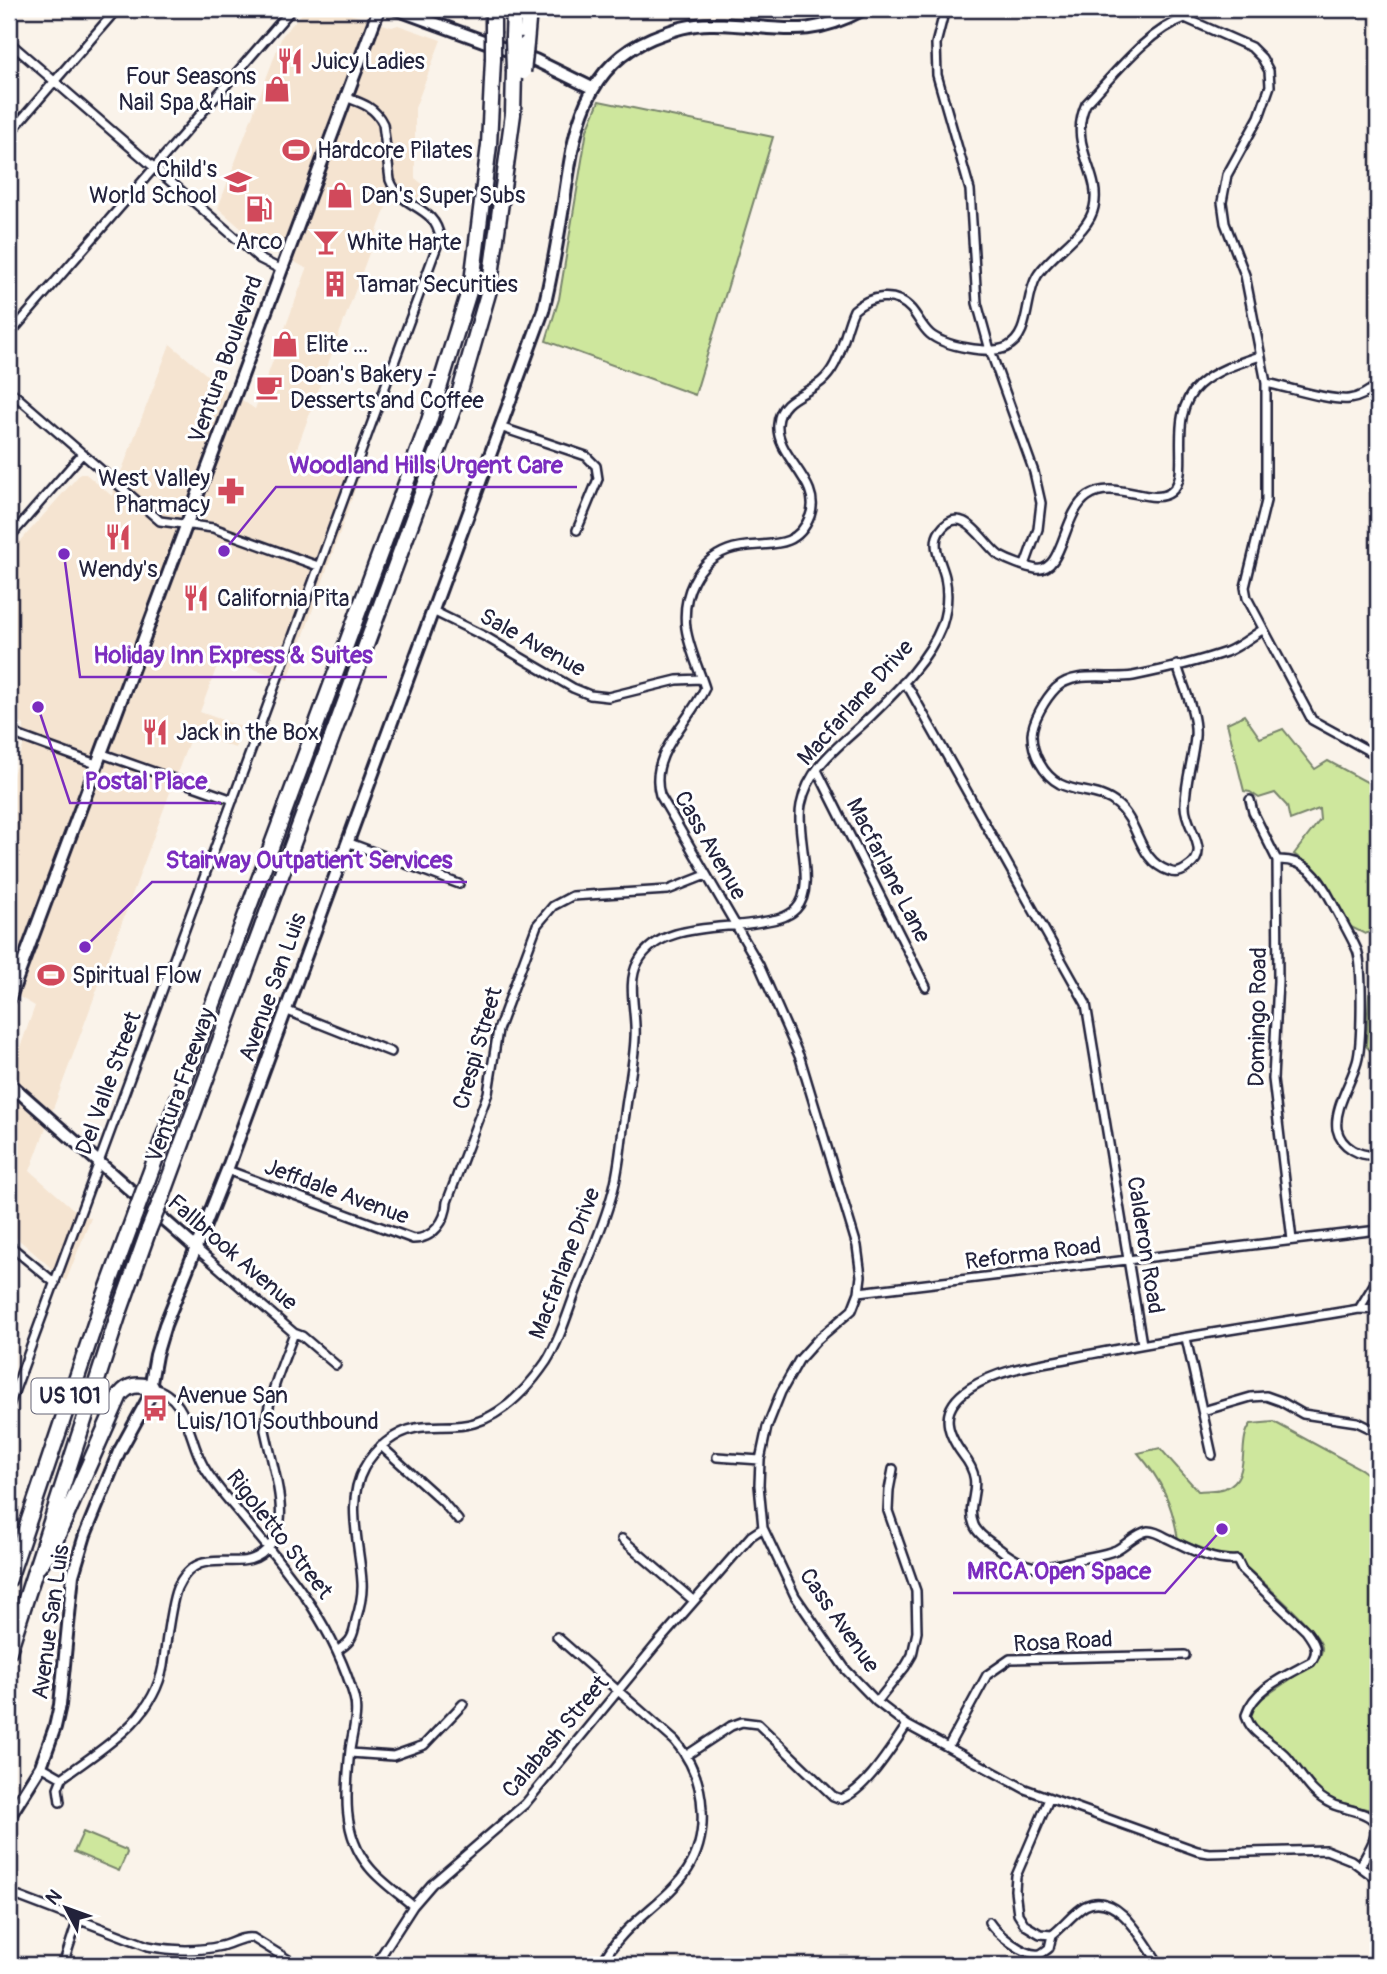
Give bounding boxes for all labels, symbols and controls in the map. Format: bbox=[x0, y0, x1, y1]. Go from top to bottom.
restaurant icon: Juicy Ladies bbox=[275, 46, 305, 76]
place label: Juicy Ladies bbox=[311, 47, 425, 76]
place label: Four Seasons Nail Spa & Hair bbox=[118, 62, 256, 117]
shop icon: Four Seasons Nail Spa & Hair bbox=[262, 74, 292, 104]
sports icon: Hardcore Pilates bbox=[281, 135, 311, 165]
place label: Hardcore Pilates bbox=[317, 136, 473, 165]
place label: Child's World School bbox=[89, 155, 217, 210]
school or university icon: Child's World School bbox=[223, 167, 253, 197]
shop icon: Dan's Super Subs bbox=[325, 180, 355, 210]
place label: Dan's Super Subs bbox=[361, 181, 525, 210]
fuel station icon: Arco bbox=[244, 194, 274, 224]
place label: Arco bbox=[235, 227, 283, 256]
bar icon: White Harte bbox=[311, 227, 341, 257]
place label: White Harte bbox=[347, 228, 462, 257]
building icon: Tamar Securities bbox=[320, 269, 350, 299]
place label: Tamar Securities bbox=[356, 270, 518, 299]
street label: Ventura Boulevard bbox=[182, 272, 269, 447]
shop icon: Elite ... bbox=[270, 329, 300, 359]
place label: Elite ... bbox=[306, 330, 368, 359]
place label: Doan's Bakery - Desserts and Coffee bbox=[290, 360, 485, 415]
cafe icon: Doan's Bakery - Desserts and Coffee bbox=[254, 372, 284, 402]
callout: Woodland Hills Urgent Care bbox=[276, 442, 577, 487]
text: Woodland Hills Urgent Care bbox=[289, 451, 564, 480]
place label: West Valley Pharmacy bbox=[98, 464, 210, 519]
pharmacy icon: West Valley Pharmacy bbox=[216, 476, 246, 506]
restaurant icon: Wendy's bbox=[103, 522, 133, 552]
place label: Wendy's bbox=[79, 555, 157, 584]
restaurant icon: California Pita bbox=[181, 583, 211, 613]
place label: California Pita bbox=[217, 584, 350, 613]
street label: Sale Avenue bbox=[475, 601, 591, 684]
callout: Holiday Inn Express & Suites bbox=[80, 632, 387, 677]
street label: Macfarlane Drive bbox=[791, 633, 920, 772]
text: Holiday Inn Express & Suites bbox=[93, 641, 373, 670]
restaurant icon: Jack in the Box bbox=[140, 717, 170, 747]
place label: Jack in the Box bbox=[176, 718, 319, 747]
callout: Postal Place bbox=[70, 758, 221, 803]
text: Postal Place bbox=[85, 767, 209, 796]
street label: Cass Avenue bbox=[668, 786, 754, 906]
street label: Macfarlane Lane bbox=[840, 793, 938, 948]
callout: Stairway Outpatient Services bbox=[152, 837, 467, 882]
text: Stairway Outpatient Services bbox=[166, 846, 453, 875]
street label: Avenue San Luis bbox=[232, 909, 313, 1065]
street label: Domingo Road bbox=[1242, 947, 1273, 1087]
sports icon: Spiritual Flow bbox=[36, 960, 66, 990]
place label: Spiritual Flow bbox=[72, 961, 202, 990]
street label: Crespi Street bbox=[446, 983, 509, 1113]
street label: Ventura Freeway bbox=[139, 1004, 222, 1166]
street label: Del Valle Street bbox=[69, 1007, 148, 1159]
street label: Jeffdale Avenue bbox=[261, 1152, 414, 1231]
street label: Calderon Road bbox=[1120, 1174, 1171, 1316]
street label: Macfarlane Drive bbox=[522, 1183, 607, 1343]
street label: Fallbrook Avenue bbox=[162, 1188, 304, 1317]
street label: Reforma Road bbox=[963, 1231, 1103, 1276]
road number: US 101 bbox=[32, 1378, 108, 1414]
place label: Avenue San Luis/101 Southbound bbox=[176, 1381, 379, 1436]
bus stop icon: Avenue San Luis/101 Southbound bbox=[140, 1393, 170, 1423]
street label: Rigoletto Street bbox=[220, 1464, 340, 1605]
street label: Avenue San Luis bbox=[25, 1543, 76, 1701]
callout: MRCA Open Space bbox=[953, 1548, 1165, 1593]
text: MRCA Open Space bbox=[967, 1557, 1152, 1586]
street label: Cass Avenue bbox=[793, 1562, 887, 1679]
street label: Rosa Road bbox=[1013, 1624, 1113, 1659]
street label: Calabash Street bbox=[496, 1668, 616, 1804]
north arrow bbox=[32, 1872, 102, 1942]
text: N bbox=[41, 1885, 67, 1910]

